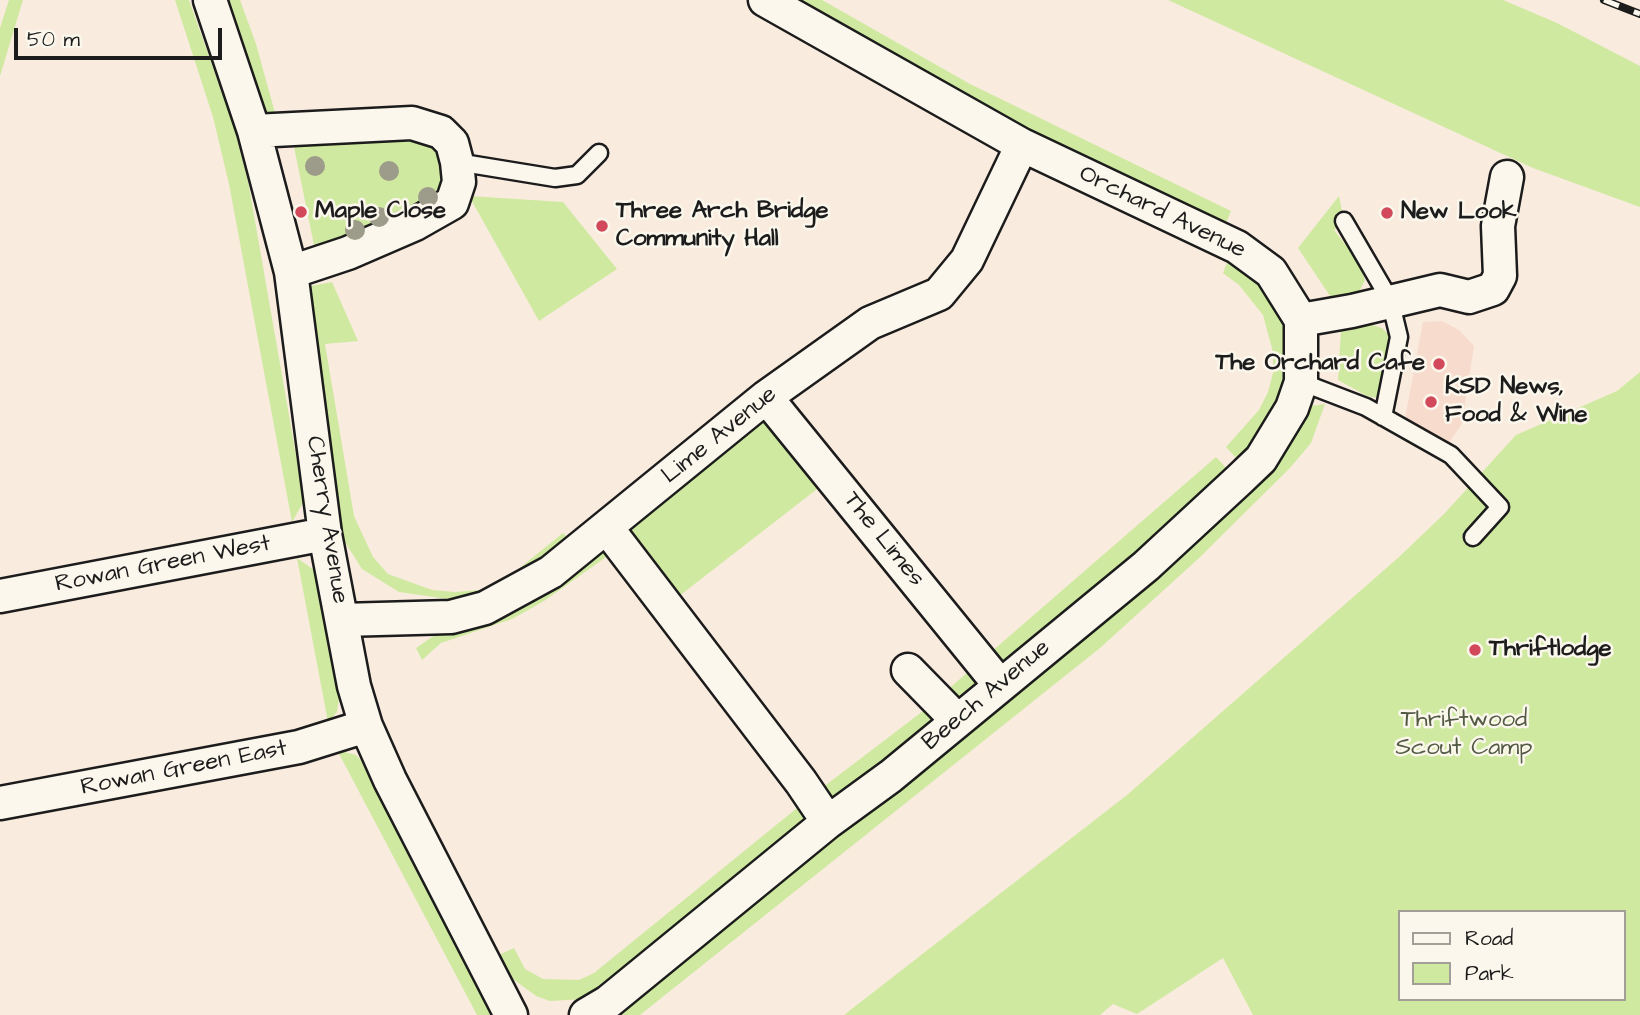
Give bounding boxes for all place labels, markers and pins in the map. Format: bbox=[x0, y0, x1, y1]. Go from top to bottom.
place label: Maple Close bbox=[315, 198, 446, 226]
place label: Three Arch Bridge Community Hall bbox=[616, 198, 829, 254]
place label: New Look bbox=[1401, 199, 1516, 227]
marker: Maple Close bbox=[293, 204, 309, 220]
marker: New Look bbox=[1379, 205, 1395, 221]
marker: Three Arch Bridge Community Hall bbox=[594, 218, 610, 234]
place label: The Orchard Cafe bbox=[1215, 350, 1425, 378]
marker: The Orchard Cafe bbox=[1431, 356, 1447, 372]
place label: KSD News, Food & Wine bbox=[1445, 374, 1587, 430]
marker: KSD News, Food & Wine bbox=[1423, 394, 1439, 410]
place label: Thriftlodge bbox=[1489, 636, 1612, 664]
marker: Thriftlodge bbox=[1467, 642, 1483, 658]

